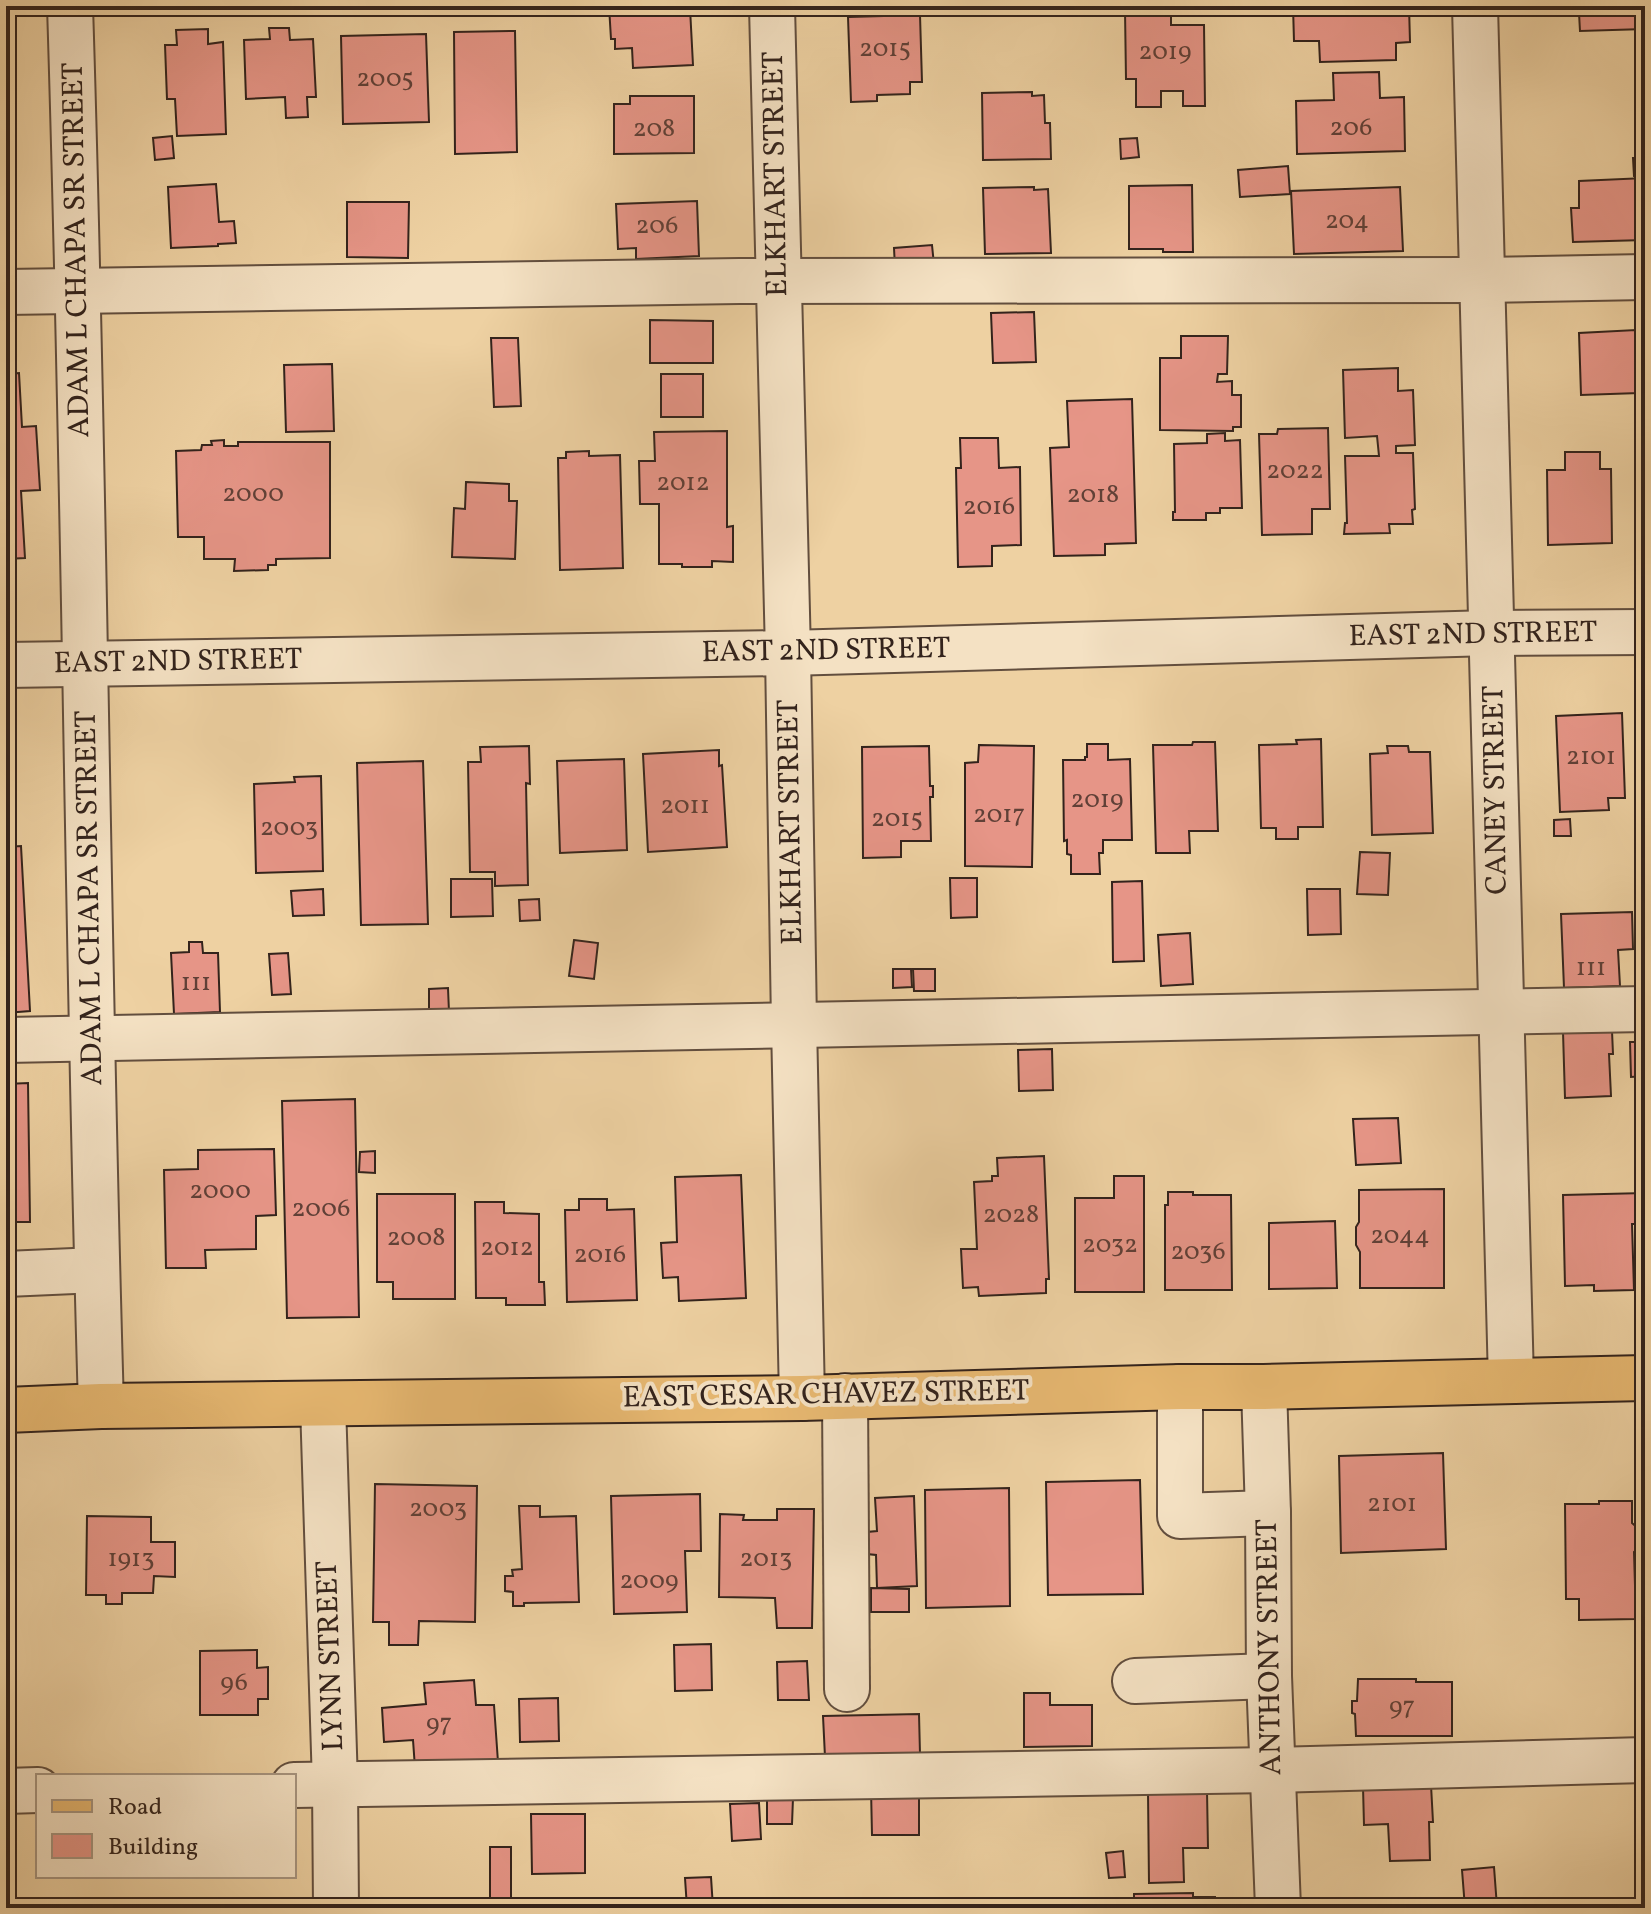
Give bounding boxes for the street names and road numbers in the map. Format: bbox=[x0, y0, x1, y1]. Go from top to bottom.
street label: ELKHART STREET bbox=[753, 51, 799, 297]
street label: ADAM L CHAPA SR STREET bbox=[53, 62, 101, 438]
street label: EAST 2ND STREET bbox=[1348, 612, 1598, 658]
street label: EAST 2ND STREET bbox=[701, 628, 951, 674]
street label: EAST 2ND STREET bbox=[53, 639, 303, 685]
street label: CANEY STREET bbox=[1473, 685, 1519, 895]
street label: ELKHART STREET bbox=[768, 699, 814, 945]
street label: ADAM L CHAPA SR STREET bbox=[66, 710, 114, 1086]
street label: EAST CESAR CHAVEZ STREET bbox=[622, 1370, 1030, 1420]
street label: ANTHONY STREET bbox=[1247, 1518, 1293, 1776]
street label: LYNN STREET bbox=[307, 1560, 355, 1752]

